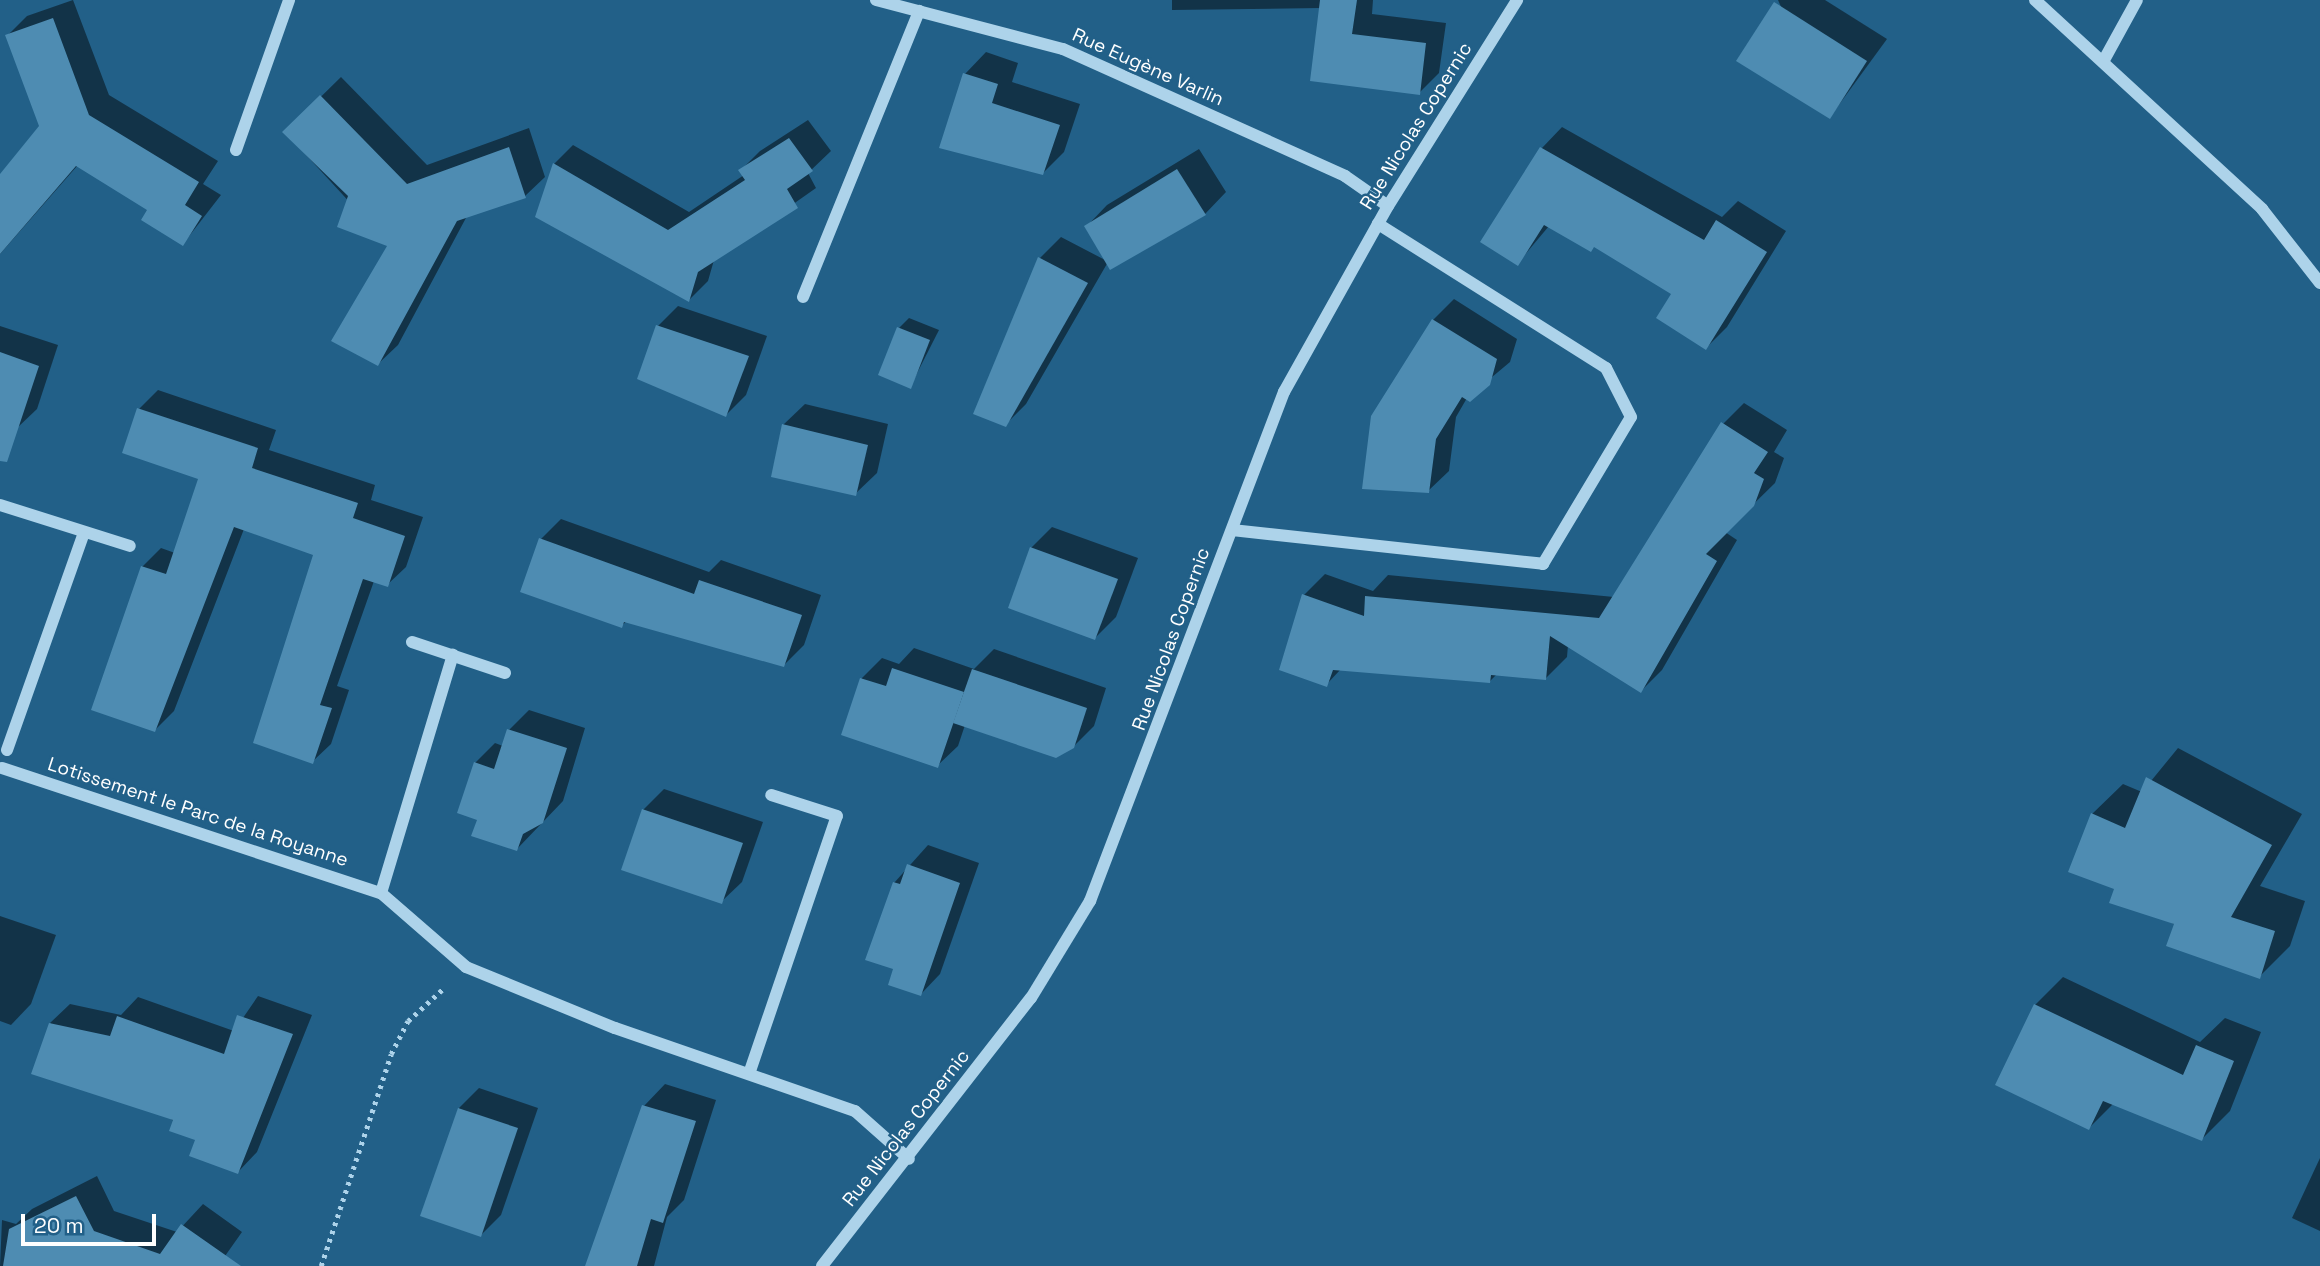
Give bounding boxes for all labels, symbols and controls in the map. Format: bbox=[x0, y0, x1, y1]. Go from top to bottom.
street label: Rue Eugène Varlin bbox=[1069, 23, 1227, 111]
street label: Rue Nicolas Copernic bbox=[1355, 38, 1477, 214]
street label: Rue Nicolas Copernic bbox=[1127, 545, 1215, 733]
street label: Lotissement le Parc de la Royanne bbox=[45, 753, 351, 871]
street label: Rue Nicolas Copernic bbox=[838, 1045, 974, 1211]
scale bar bbox=[24, 1200, 159, 1244]
text: 20 m bbox=[34, 1212, 84, 1239]

